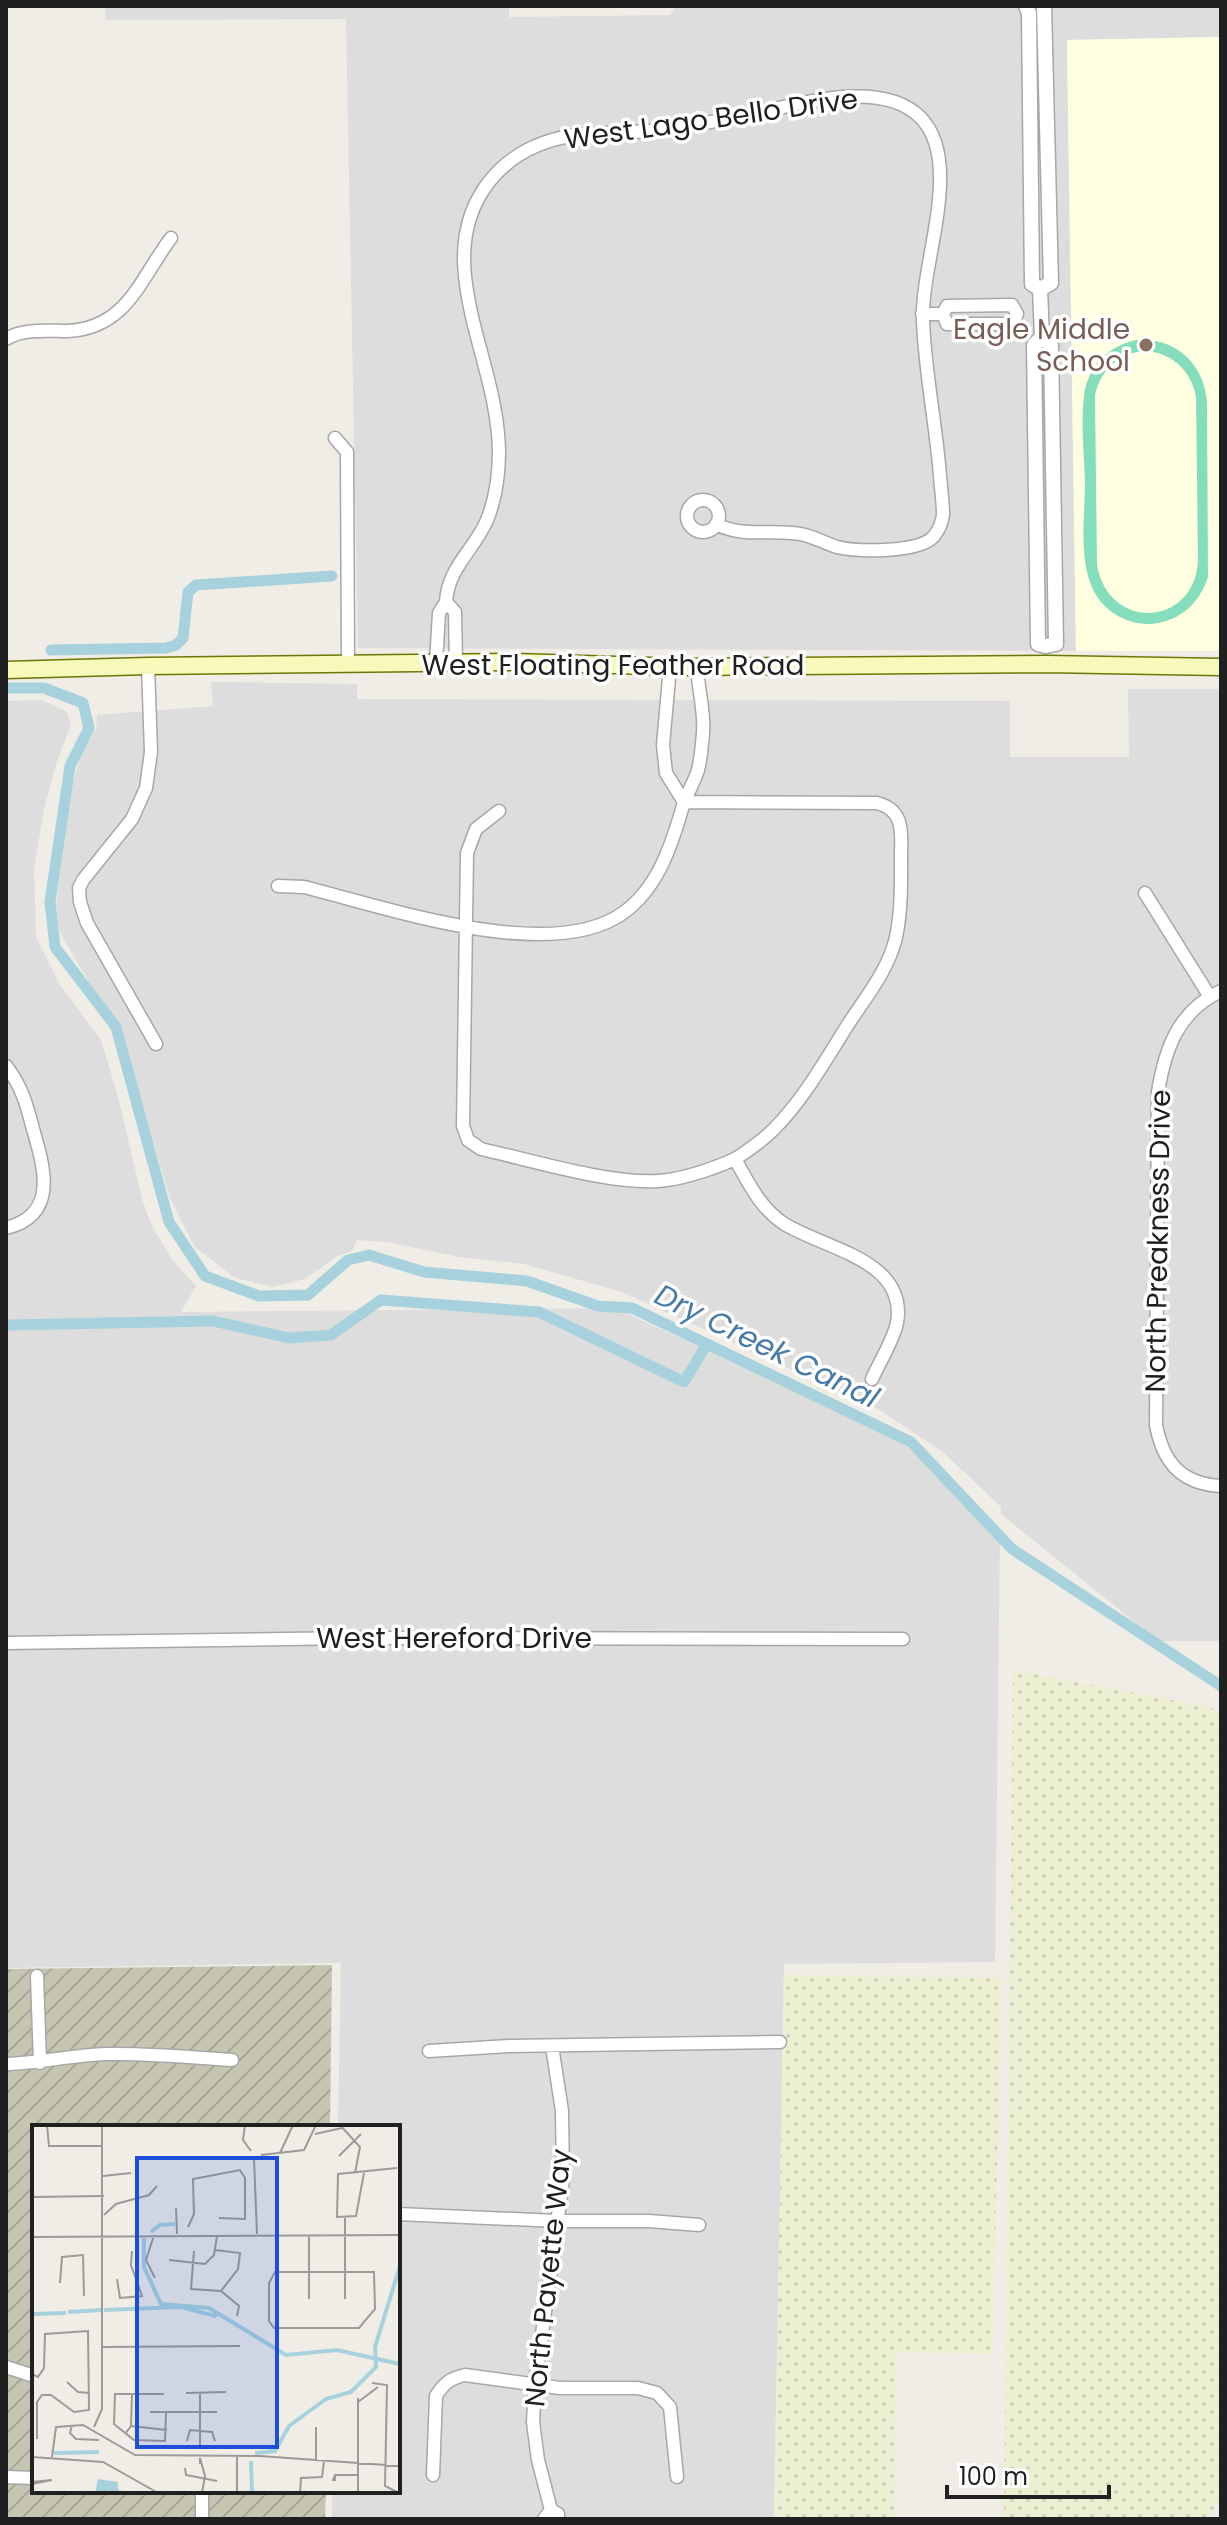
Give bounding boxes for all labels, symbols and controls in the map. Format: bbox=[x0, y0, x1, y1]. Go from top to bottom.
street label: West Lago Bello Drive bbox=[562, 79, 860, 159]
place label: Eagle Middle School bbox=[953, 310, 1130, 381]
marker: Eagle Middle School bbox=[1137, 336, 1155, 354]
street label: West Floating Feather Road bbox=[422, 646, 804, 685]
street label: North Preakness Drive bbox=[1136, 1089, 1180, 1393]
water label: Dry Creek Canal bbox=[648, 1273, 887, 1419]
street label: West Hereford Drive bbox=[316, 1619, 592, 1658]
inset map bbox=[32, 2125, 400, 2493]
street label: North Payette Way bbox=[515, 2147, 581, 2409]
scale bar bbox=[947, 2449, 1109, 2499]
text: 100 m bbox=[959, 2460, 1028, 2493]

